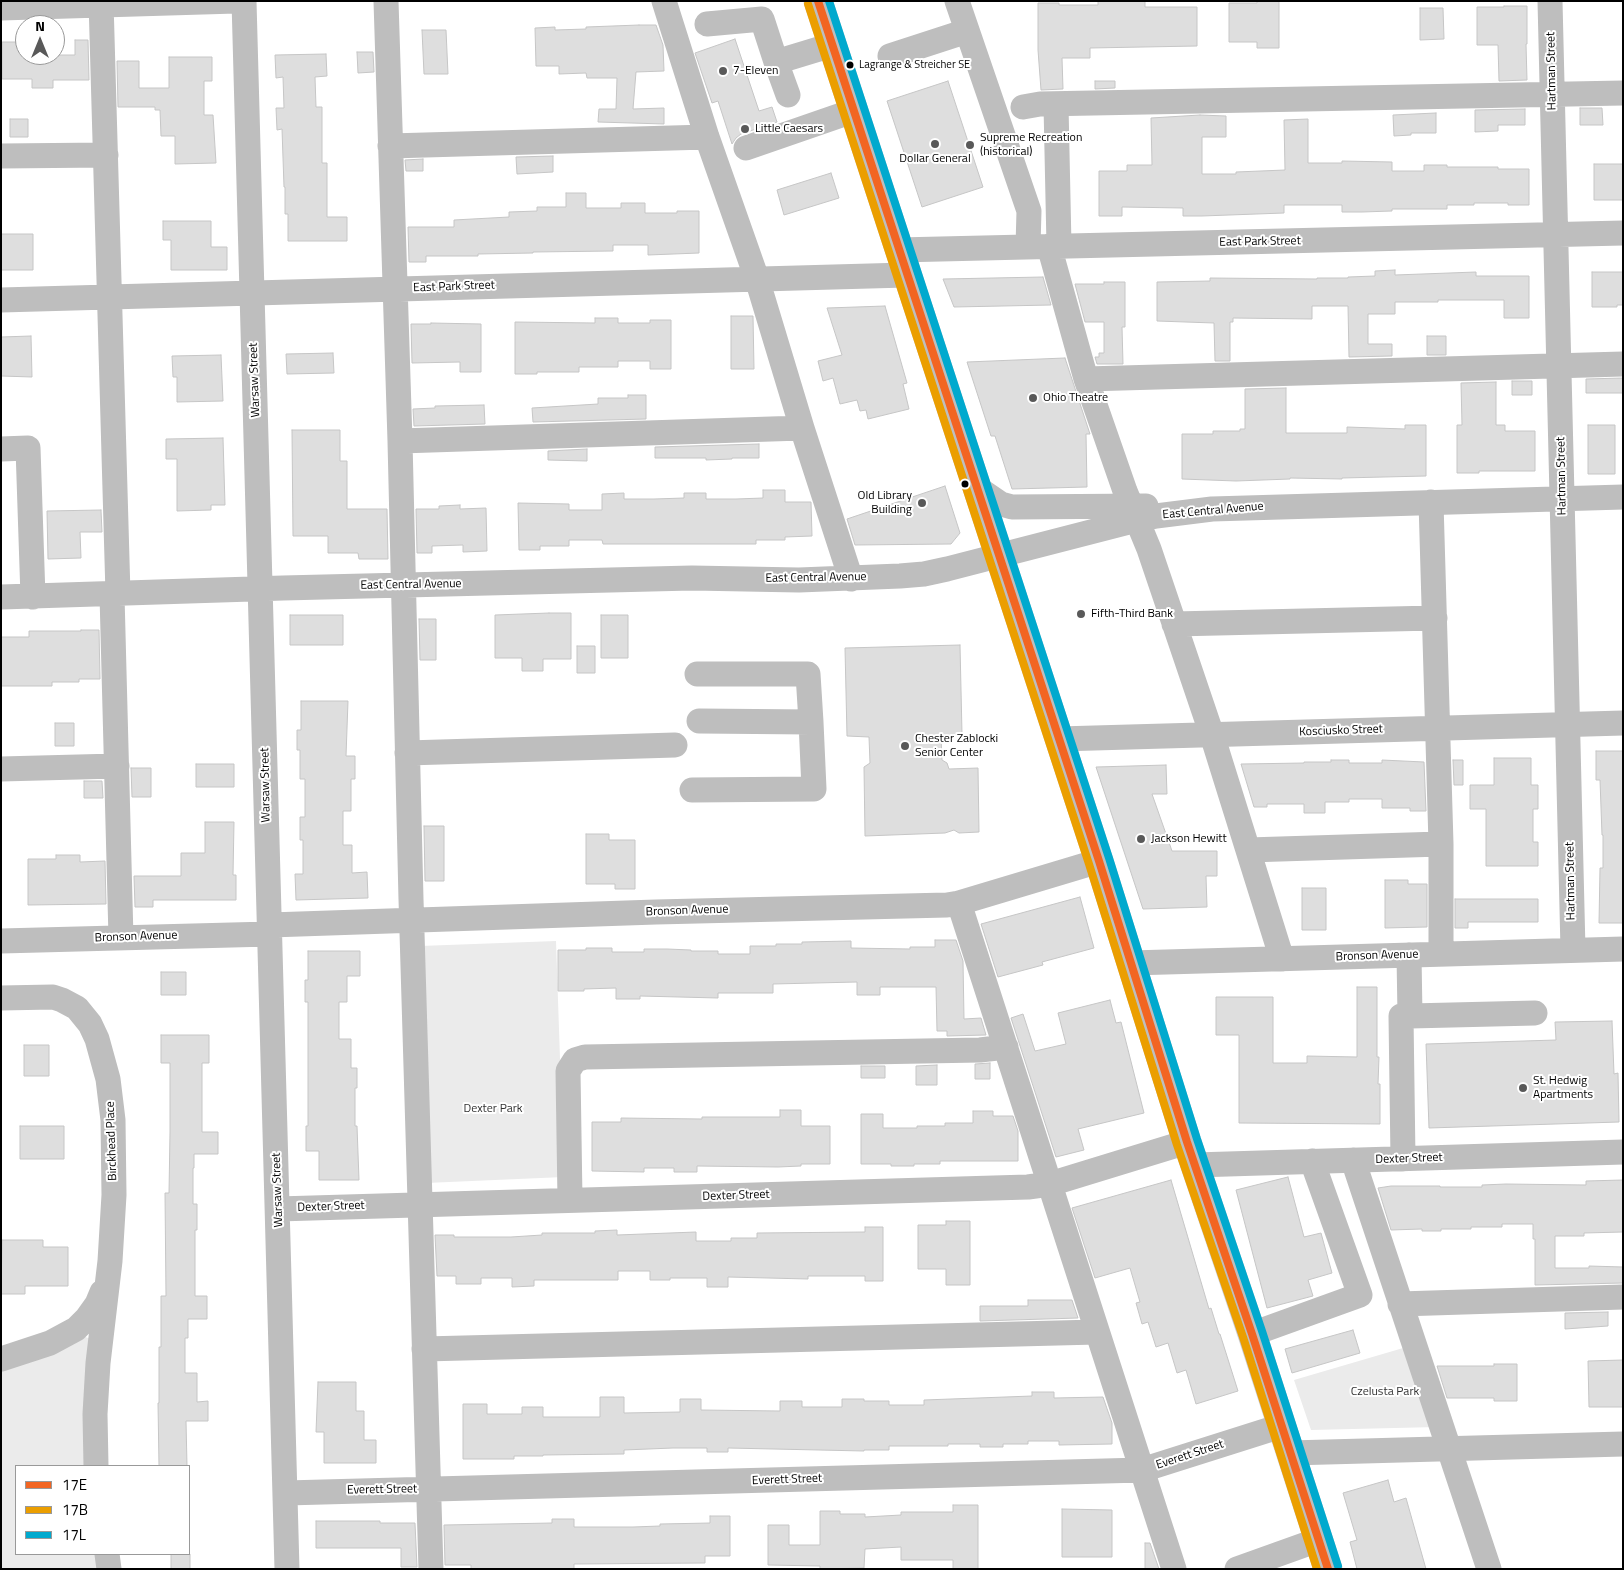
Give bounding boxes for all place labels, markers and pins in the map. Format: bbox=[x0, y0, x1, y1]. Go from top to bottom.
place label: Lagrange & Streicher SE bbox=[859, 58, 970, 72]
marker: Lagrange & Streicher SE bbox=[845, 60, 855, 70]
place label: 7-Eleven bbox=[733, 64, 779, 78]
marker: 7-Eleven bbox=[717, 65, 729, 77]
place label: Little Caesars bbox=[755, 122, 823, 136]
marker: Little Caesars bbox=[739, 123, 751, 135]
place label: Supreme Recreation (historical) bbox=[980, 131, 1082, 159]
marker: Dollar General bbox=[929, 138, 941, 150]
marker: Supreme Recreation (historical) bbox=[964, 139, 976, 151]
place label: Dollar General bbox=[899, 152, 971, 166]
place label: Ohio Theatre bbox=[1043, 391, 1108, 405]
marker: Ohio Theatre bbox=[1027, 392, 1039, 404]
unlabelled marker bbox=[960, 479, 970, 489]
place label: Old Library Building bbox=[858, 489, 912, 517]
marker: Old Library Building bbox=[916, 497, 928, 509]
place label: Fifth-Third Bank bbox=[1091, 607, 1173, 621]
marker: Fifth-Third Bank bbox=[1075, 608, 1087, 620]
place label: Chester Zablocki Senior Center bbox=[915, 732, 998, 760]
marker: Chester Zablocki Senior Center bbox=[899, 740, 911, 752]
place label: Jackson Hewitt bbox=[1151, 832, 1227, 846]
marker: Jackson Hewitt bbox=[1135, 833, 1147, 845]
place label: St. Hedwig Apartments bbox=[1533, 1074, 1593, 1102]
marker: St. Hedwig Apartments bbox=[1517, 1082, 1529, 1094]

